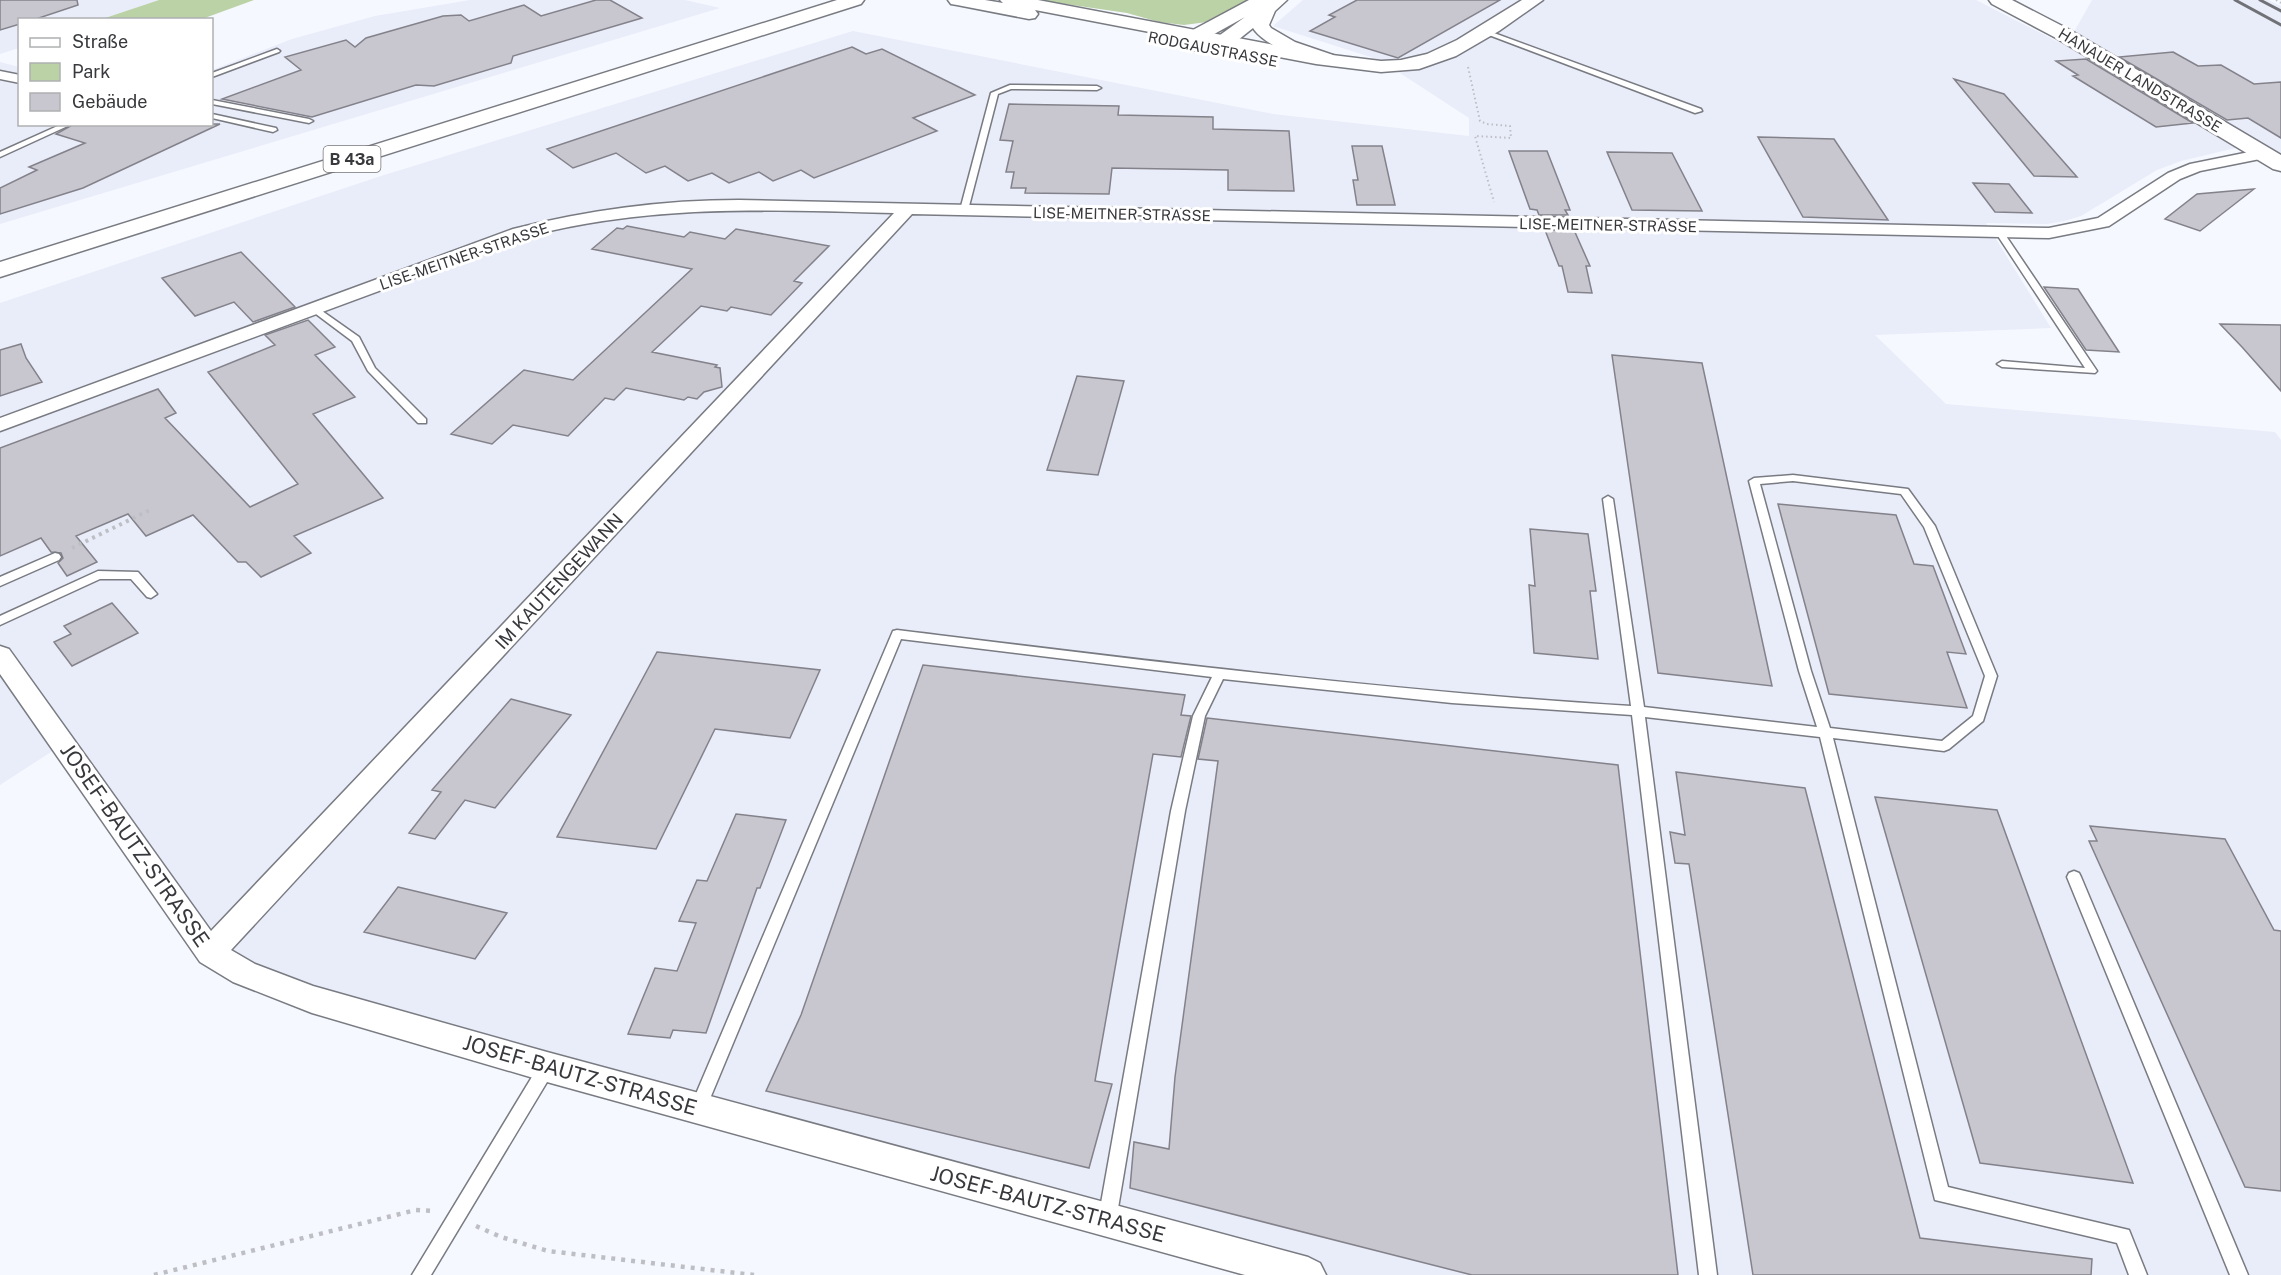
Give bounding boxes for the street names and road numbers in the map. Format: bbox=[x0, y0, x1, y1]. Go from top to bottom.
street label: HANAUER LANDSTRASSE bbox=[2055, 25, 2225, 135]
street label: RODGAUSTRASSE bbox=[1147, 28, 1279, 70]
road number: B 43a bbox=[324, 146, 380, 172]
street label: LISE-MEITNER-STRASSE bbox=[1033, 204, 1211, 224]
street label: LISE-MEITNER-STRASSE bbox=[1519, 215, 1697, 235]
street label: LISE-MEITNER-STRASSE bbox=[377, 219, 551, 293]
street label: IM KAUTENGEWANN bbox=[491, 509, 627, 653]
street label: JOSEF-BAUTZ-STRASSE bbox=[55, 739, 215, 951]
street label: JOSEF-BAUTZ-STRASSE bbox=[460, 1030, 700, 1120]
street label: JOSEF-BAUTZ-STRASSE bbox=[928, 1161, 1168, 1247]

